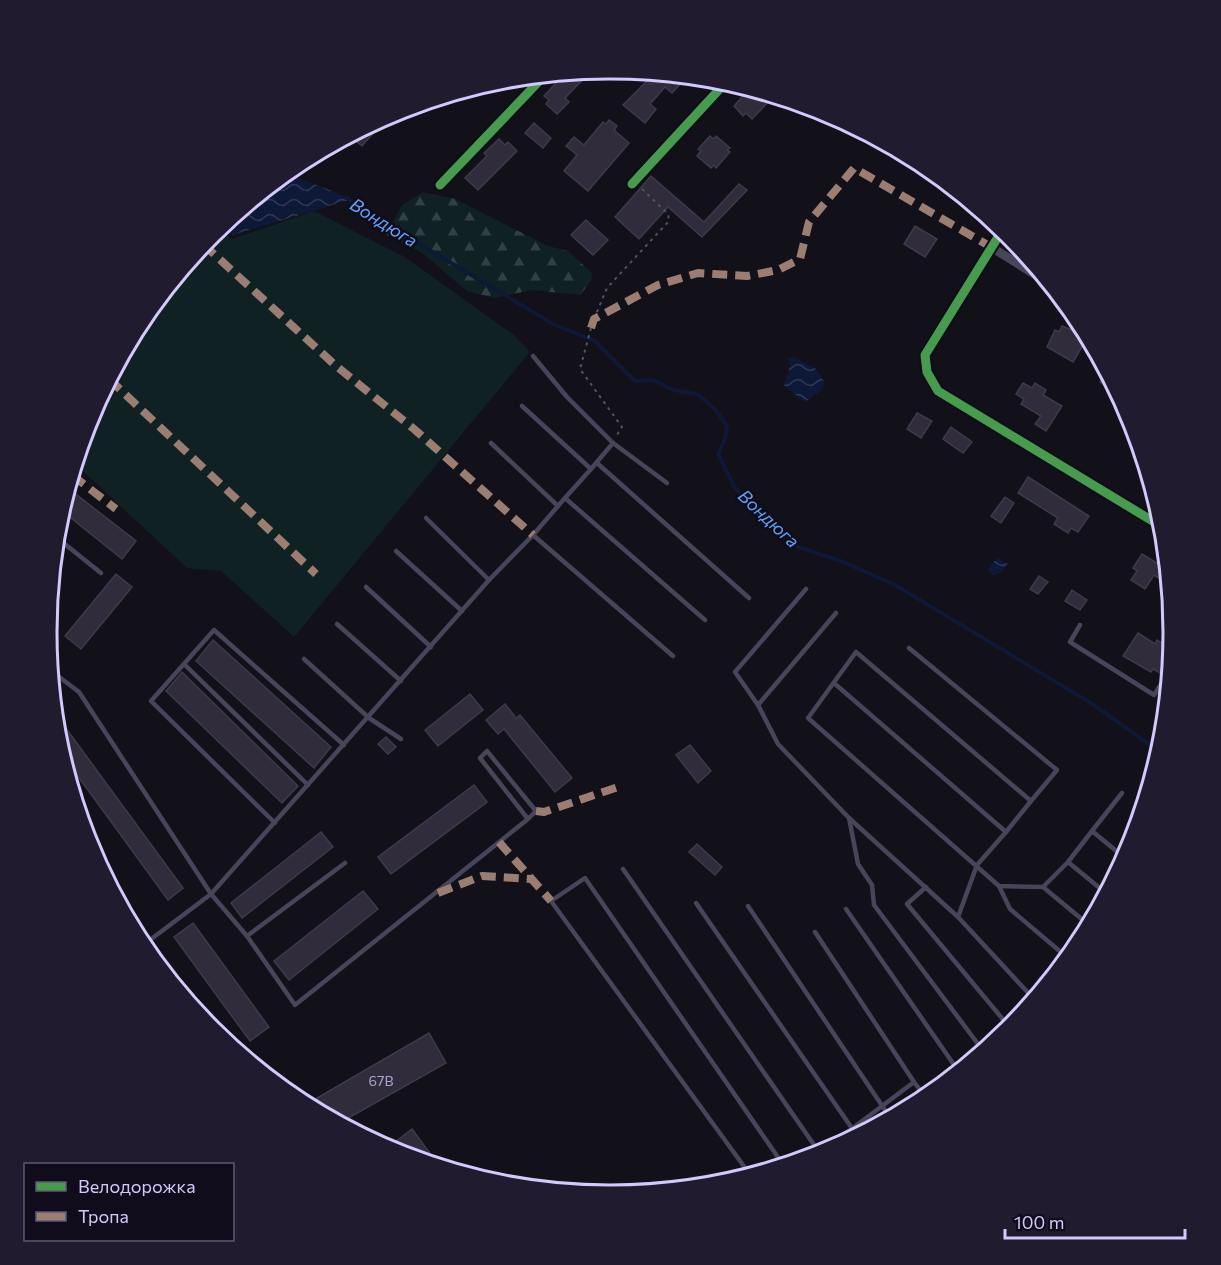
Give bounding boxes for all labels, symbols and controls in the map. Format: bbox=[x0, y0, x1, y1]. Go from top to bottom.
water label: Вондюга bbox=[346, 193, 422, 251]
water label: Вондюга bbox=[734, 484, 804, 552]
house number: 67В bbox=[369, 1072, 393, 1089]
legend bbox=[24, 1163, 234, 1241]
text: Велодорожка bbox=[78, 1175, 196, 1197]
scale bar bbox=[1005, 1202, 1185, 1240]
text: Тропа bbox=[78, 1205, 129, 1227]
text: 100 m bbox=[1014, 1211, 1064, 1233]

